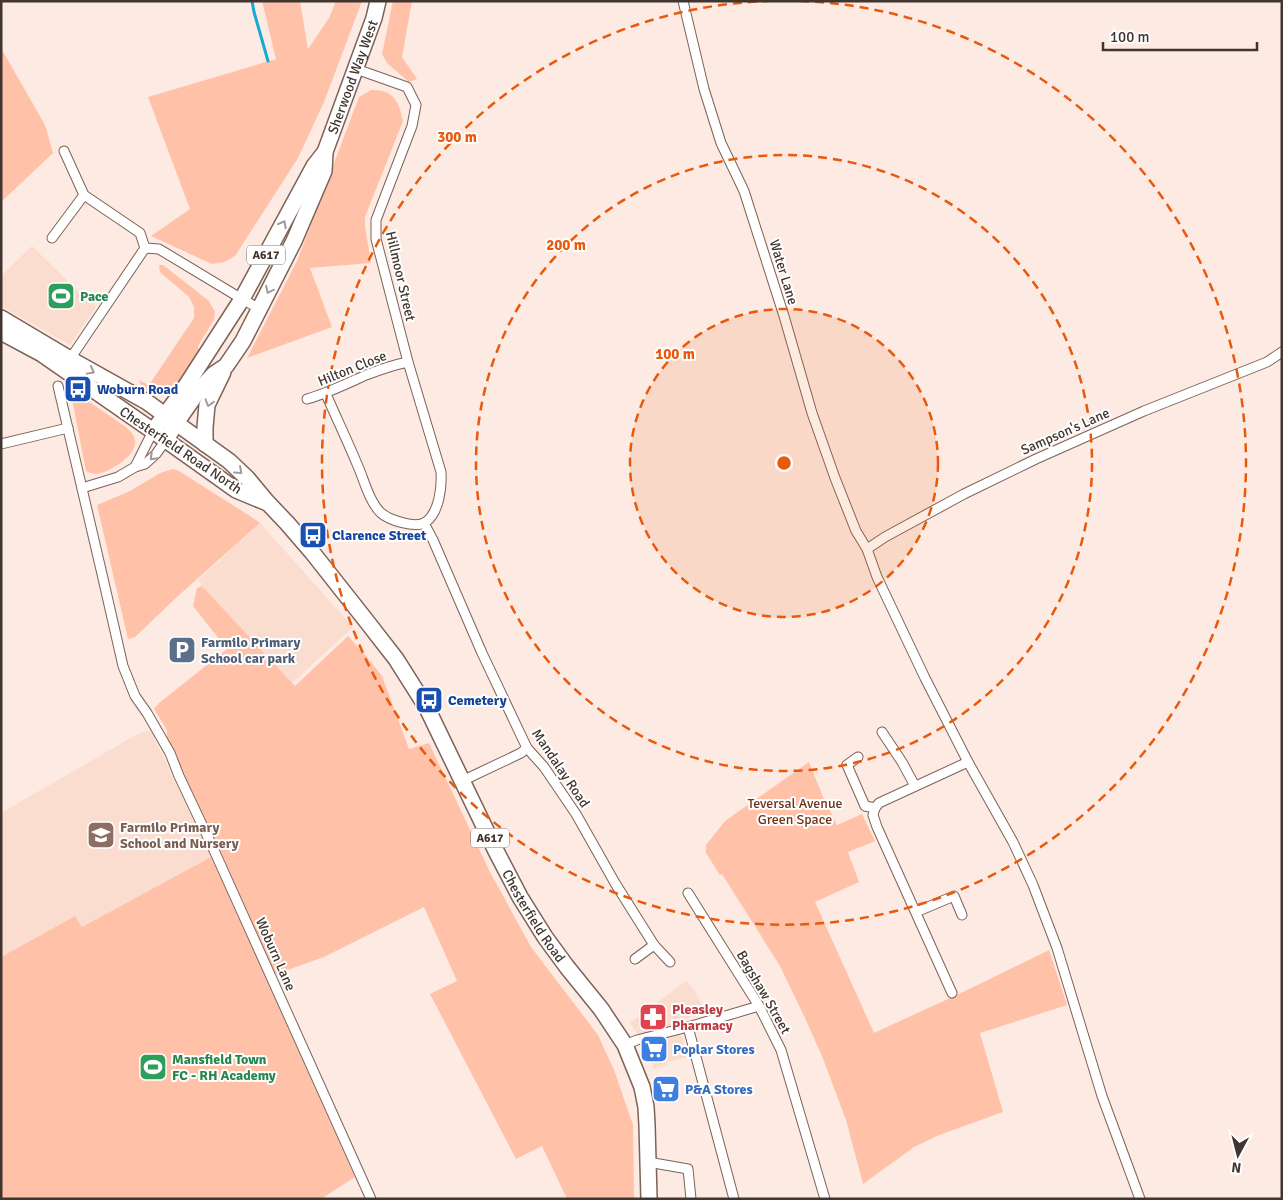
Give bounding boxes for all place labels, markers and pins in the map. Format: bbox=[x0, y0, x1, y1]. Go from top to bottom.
sports icon: Pace bbox=[46, 281, 76, 311]
place label: Pace bbox=[80, 288, 109, 305]
bus stop icon: Woburn Road bbox=[63, 374, 93, 404]
place label: Woburn Road bbox=[97, 381, 179, 398]
centre of rings bbox=[775, 454, 793, 472]
bus stop icon: Clarence Street bbox=[298, 520, 328, 550]
place label: Clarence Street bbox=[332, 527, 427, 544]
place label: Farmilo Primary School car park bbox=[201, 634, 300, 667]
parking icon: Farmilo Primary School car park bbox=[167, 635, 197, 665]
bus stop icon: Cemetery bbox=[414, 685, 444, 715]
place label: Cemetery bbox=[448, 692, 507, 709]
place label: Farmilo Primary School and Nursery bbox=[120, 819, 239, 852]
school or university icon: Farmilo Primary School and Nursery bbox=[86, 820, 116, 850]
place label: Pleasley Pharmacy bbox=[672, 1001, 733, 1034]
pharmacy icon: Pleasley Pharmacy bbox=[638, 1002, 668, 1032]
supermarket icon: Poplar Stores bbox=[639, 1034, 669, 1064]
place label: Poplar Stores bbox=[673, 1041, 755, 1058]
place label: Mansfield Town FC - RH Academy bbox=[172, 1051, 276, 1084]
sports icon: Mansfield Town FC - RH Academy bbox=[138, 1052, 168, 1082]
supermarket icon: P&A Stores bbox=[651, 1074, 681, 1104]
place label: P&A Stores bbox=[685, 1081, 753, 1098]

